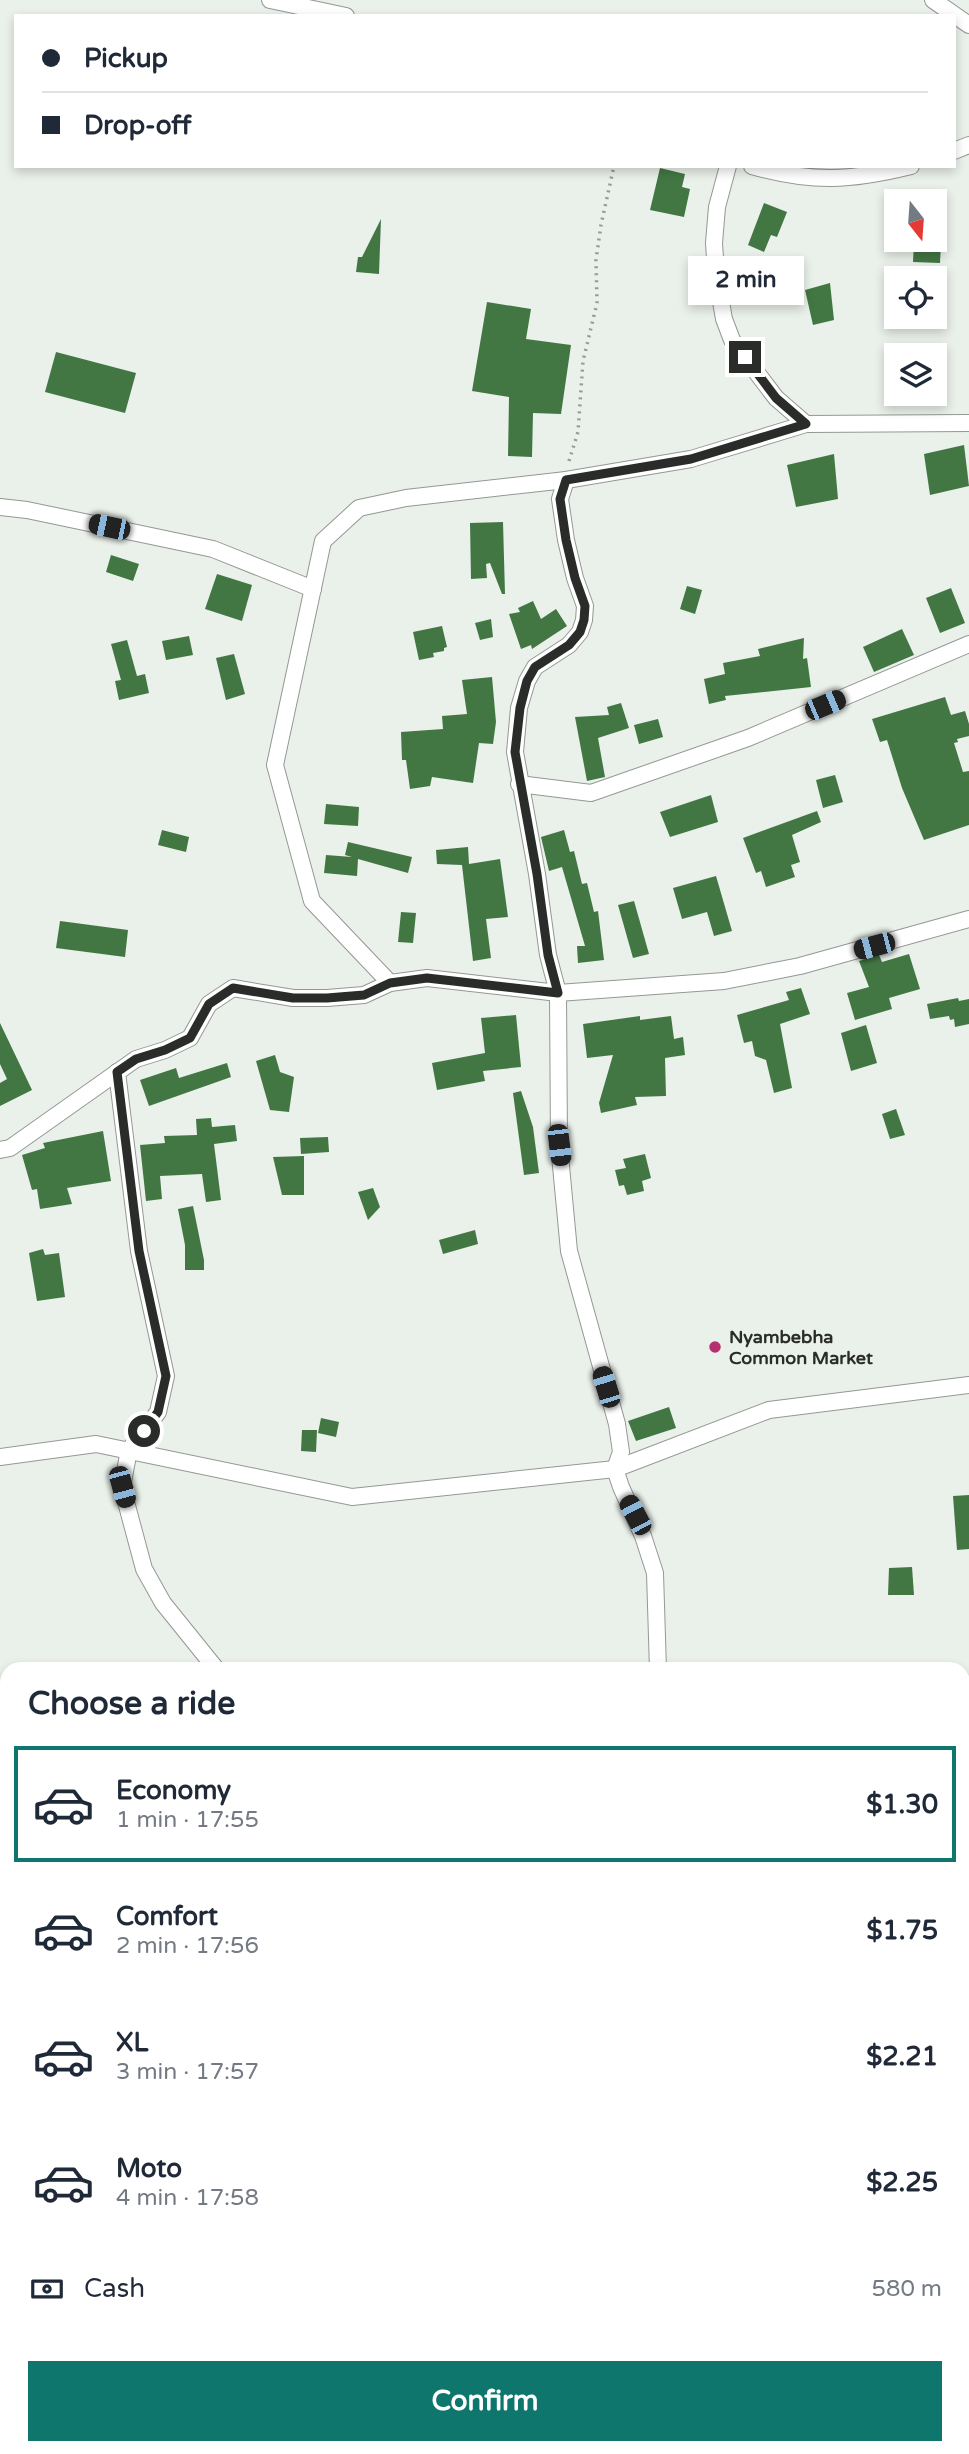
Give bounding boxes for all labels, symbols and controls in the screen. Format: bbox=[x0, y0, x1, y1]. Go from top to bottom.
text: Pickup bbox=[84, 43, 168, 74]
text: Drop-off bbox=[84, 110, 191, 141]
north arrow bbox=[884, 189, 947, 252]
map controls bbox=[884, 189, 947, 406]
callout: 2 min bbox=[687, 256, 803, 304]
text: 2 min bbox=[715, 266, 777, 294]
button: locate bbox=[884, 266, 947, 329]
route end bbox=[729, 341, 761, 373]
button: layers bbox=[884, 343, 947, 406]
car bbox=[87, 512, 132, 542]
car bbox=[802, 687, 849, 723]
car bbox=[851, 930, 898, 962]
car bbox=[547, 1123, 572, 1167]
place label: Nyambebha Common Market bbox=[729, 1326, 873, 1369]
marker: Nyambebha Common Market bbox=[707, 1339, 723, 1355]
car bbox=[590, 1364, 623, 1410]
route start bbox=[128, 1415, 160, 1447]
car bbox=[107, 1464, 138, 1510]
car bbox=[616, 1492, 655, 1538]
text: Choose a ride bbox=[28, 1685, 235, 1723]
icon: car bbox=[32, 1773, 95, 1836]
text: Economy bbox=[116, 1775, 231, 1806]
text: $1.30 bbox=[866, 1789, 938, 1820]
text: 1 min · 17:55 bbox=[116, 1806, 259, 1834]
icon: car bbox=[32, 1899, 95, 1962]
text: Comfort bbox=[116, 1901, 218, 1932]
text: $1.75 bbox=[866, 1915, 938, 1946]
text: 2 min · 17:56 bbox=[116, 1932, 259, 1960]
icon: car bbox=[32, 2025, 95, 2088]
text: XL bbox=[116, 2027, 148, 2058]
text: $2.21 bbox=[866, 2041, 938, 2072]
text: 3 min · 17:57 bbox=[116, 2058, 259, 2086]
icon: car bbox=[32, 2151, 95, 2214]
text: Moto bbox=[116, 2153, 182, 2184]
text: $2.25 bbox=[866, 2167, 938, 2198]
text: 4 min · 17:58 bbox=[116, 2184, 259, 2212]
icon: cash bbox=[28, 2270, 66, 2308]
text: Cash bbox=[84, 2273, 145, 2304]
text: 580 m bbox=[872, 2275, 942, 2303]
button: Confirm bbox=[28, 2361, 942, 2441]

